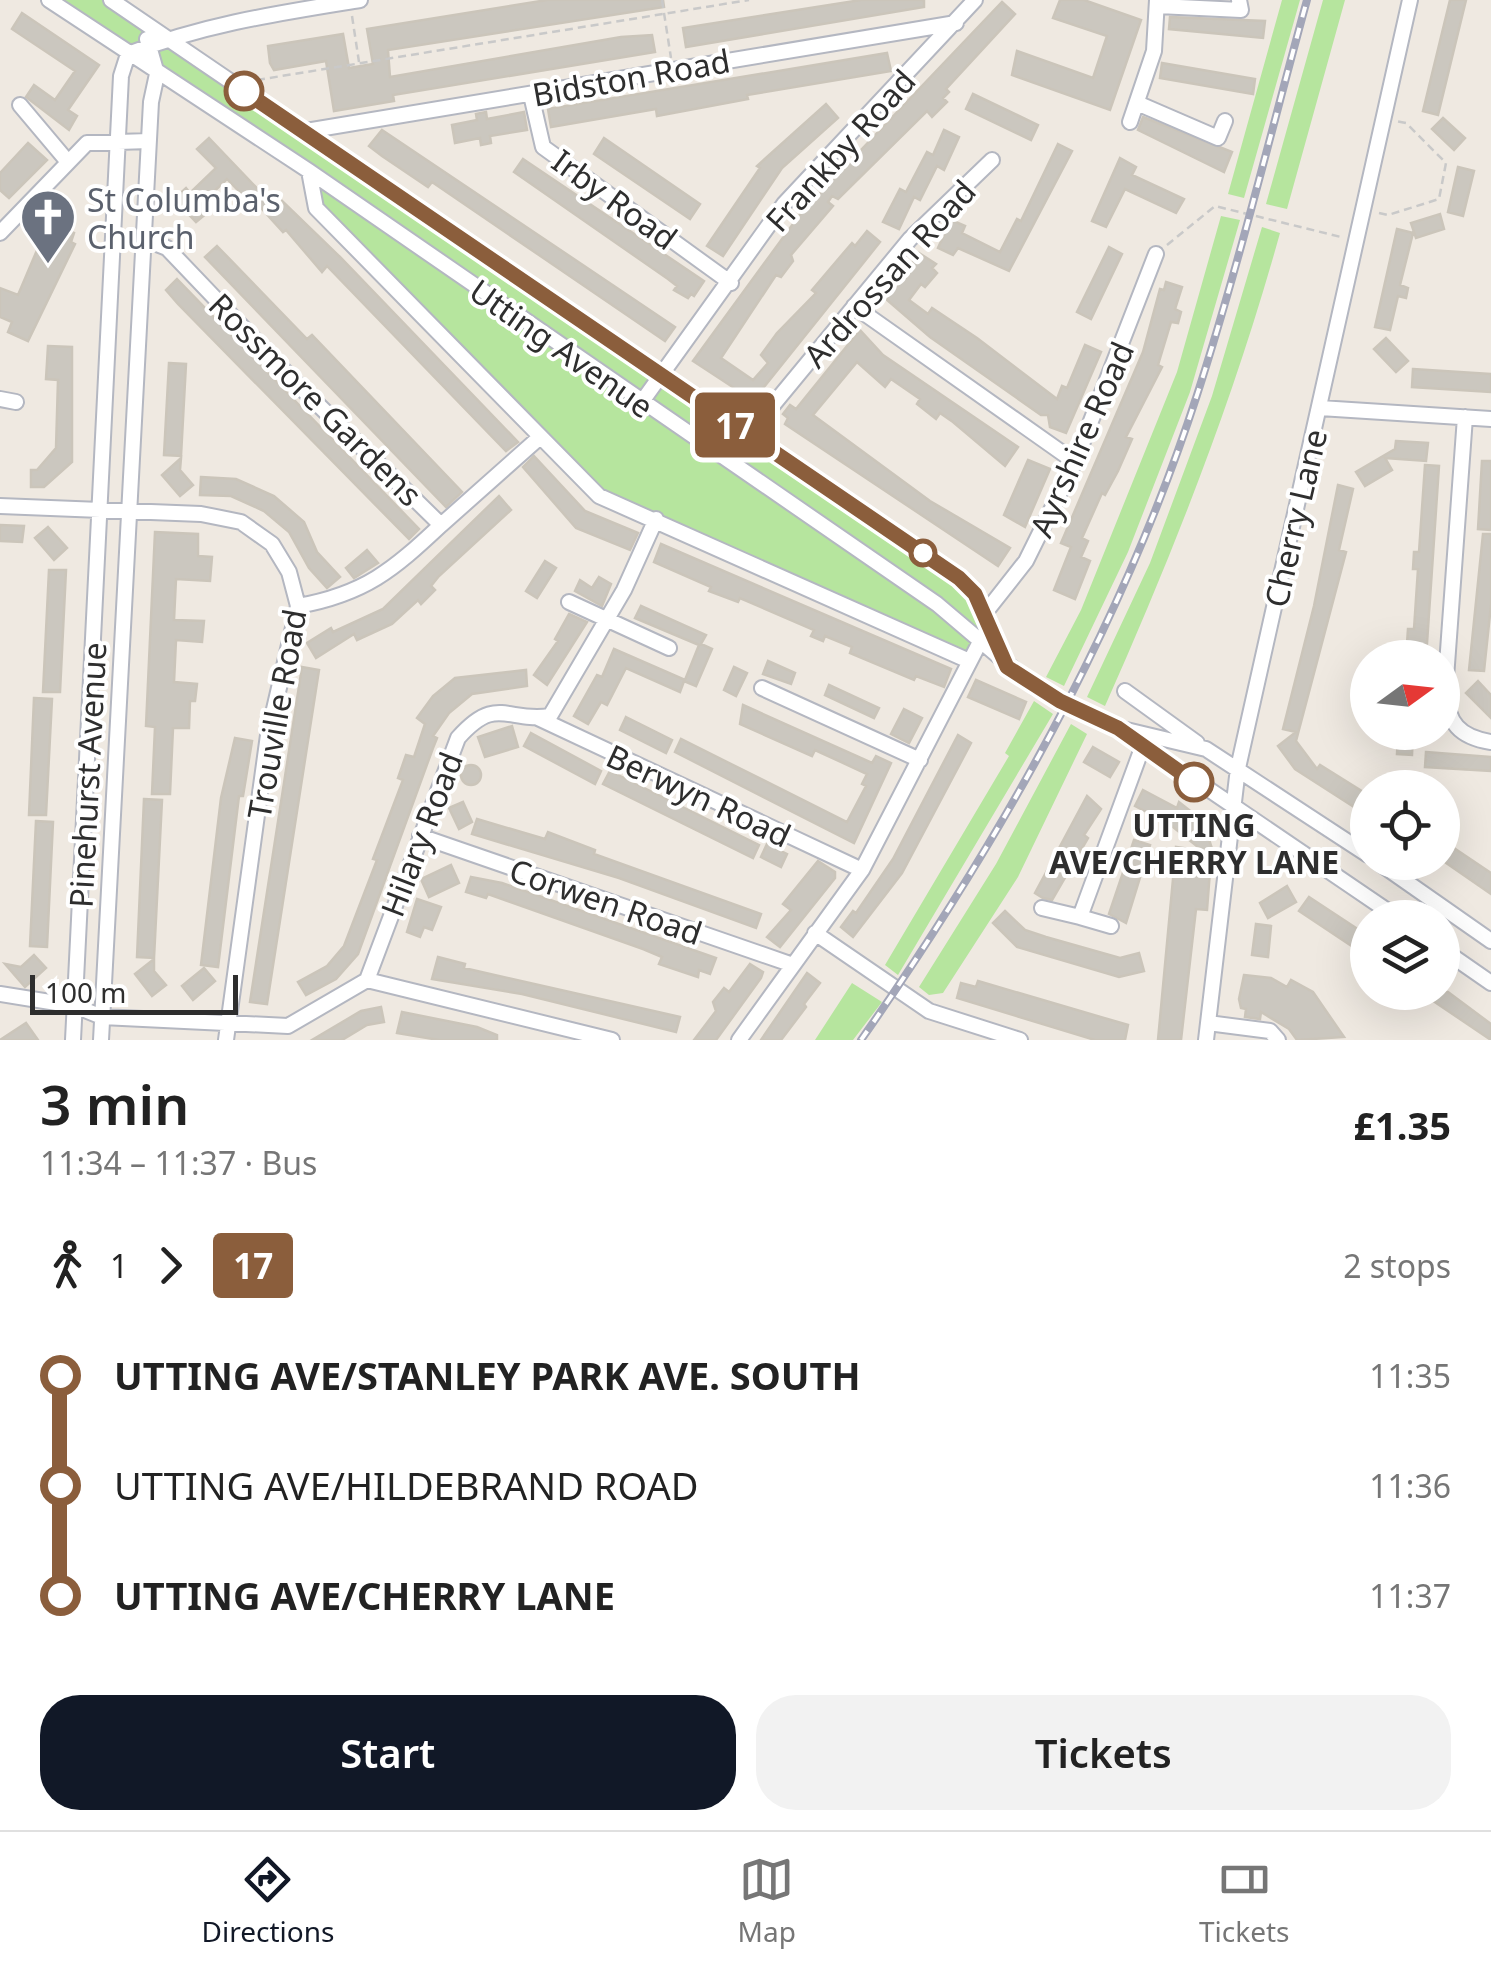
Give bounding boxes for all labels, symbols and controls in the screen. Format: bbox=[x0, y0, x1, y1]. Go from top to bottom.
street label: Bidston Road bbox=[529, 38, 733, 116]
street label: Frankby Road bbox=[756, 60, 924, 240]
unlabelled marker bbox=[225, 72, 263, 110]
street label: Irby Road bbox=[544, 139, 686, 259]
street label: Ardrossan Road bbox=[793, 170, 985, 376]
place label: St Columba's Church bbox=[87, 178, 281, 258]
church icon: St Columba's Church bbox=[18, 187, 78, 266]
street label: Utting Avenue bbox=[462, 269, 662, 427]
street label: Rossmore Gardens bbox=[200, 283, 432, 515]
street label: Ayrshire Road bbox=[1019, 335, 1143, 543]
line badge: 17 bbox=[690, 392, 780, 458]
text: 17 bbox=[715, 402, 755, 449]
street label: Cherry Lane bbox=[1254, 425, 1336, 611]
unlabelled marker bbox=[910, 540, 936, 566]
street label: Trouville Road bbox=[236, 606, 316, 822]
north arrow bbox=[1350, 640, 1460, 750]
map controls bbox=[1350, 640, 1460, 1010]
street label: Pinehurst Avenue bbox=[59, 641, 115, 909]
street label: Berwyn Road bbox=[600, 734, 798, 856]
street label: Hilary Road bbox=[370, 746, 472, 922]
marker: UTTING AVE/CHERRY LANE bbox=[1175, 763, 1213, 801]
button: locate bbox=[1350, 770, 1460, 880]
place label: UTTING AVE/CHERRY LANE bbox=[1049, 803, 1339, 883]
street label: Corwen Road bbox=[504, 848, 708, 954]
button: layers bbox=[1350, 900, 1460, 1010]
scale bar bbox=[30, 970, 238, 1014]
text: 100 m bbox=[45, 973, 127, 1011]
text: 3 min bbox=[40, 1066, 189, 1141]
text: £1.35 bbox=[1353, 1099, 1451, 1151]
text: 11:34 – 11:37 · Bus bbox=[40, 1141, 317, 1184]
icon: walk bbox=[40, 1238, 95, 1293]
icon: forward bbox=[143, 1238, 198, 1293]
text: 17 bbox=[233, 1242, 273, 1289]
text: 1 bbox=[110, 1244, 128, 1287]
text: 2 stops bbox=[1343, 1244, 1451, 1287]
text: UTTING AVE/STANLEY PARK AVE. SOUTH bbox=[114, 1349, 861, 1401]
text: 11:35 bbox=[1369, 1354, 1451, 1397]
text: UTTING AVE/HILDEBRAND ROAD bbox=[114, 1459, 698, 1511]
text: 11:36 bbox=[1369, 1464, 1451, 1507]
text: UTTING AVE/CHERRY LANE bbox=[114, 1569, 615, 1621]
text: 11:37 bbox=[1369, 1574, 1451, 1617]
button: Start bbox=[40, 1695, 736, 1810]
button: Tickets bbox=[756, 1695, 1451, 1810]
tab: Directions bbox=[202, 1852, 334, 1950]
tab: Map bbox=[738, 1852, 796, 1950]
tab: Tickets bbox=[1199, 1852, 1289, 1950]

